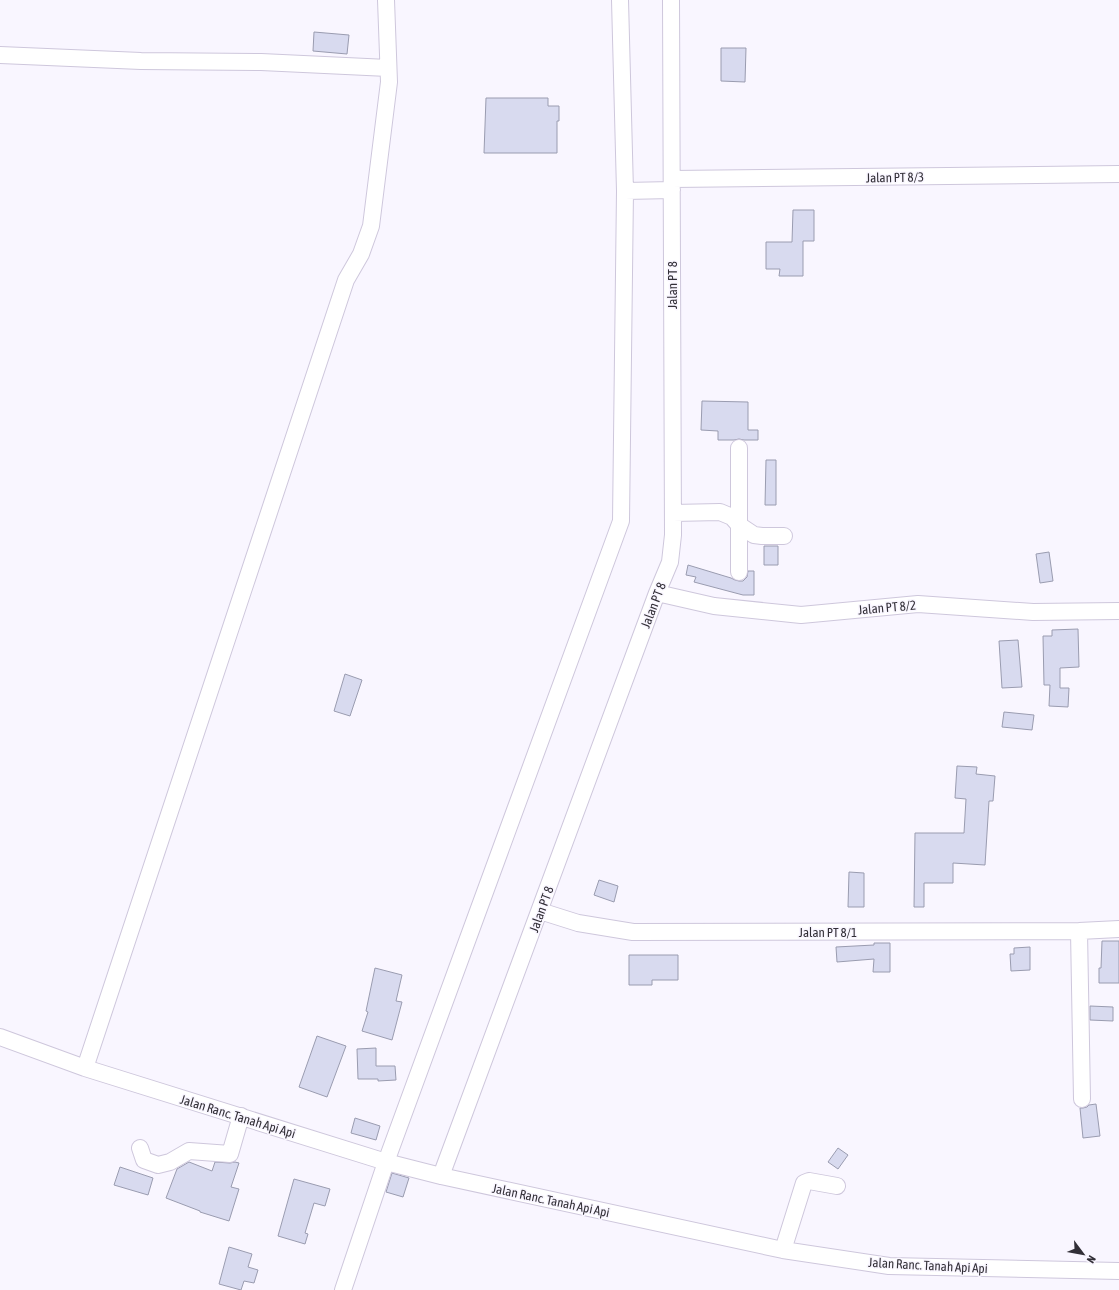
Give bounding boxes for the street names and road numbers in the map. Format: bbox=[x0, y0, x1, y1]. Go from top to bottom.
street label: Jalan PT 8/3 bbox=[866, 169, 924, 186]
street label: Jalan PT 8 bbox=[665, 261, 680, 309]
street label: Jalan PT 8 bbox=[638, 580, 669, 630]
street label: Jalan PT 8/2 bbox=[857, 597, 917, 618]
street label: Jalan PT 8 bbox=[526, 884, 557, 934]
street label: Jalan PT 8/1 bbox=[799, 925, 857, 940]
street label: Jalan Ranc. Tanah Api Api bbox=[178, 1092, 297, 1141]
street label: Jalan Ranc. Tanah Api Api bbox=[491, 1181, 611, 1220]
street label: Jalan Ranc. Tanah Api Api bbox=[868, 1255, 988, 1276]

